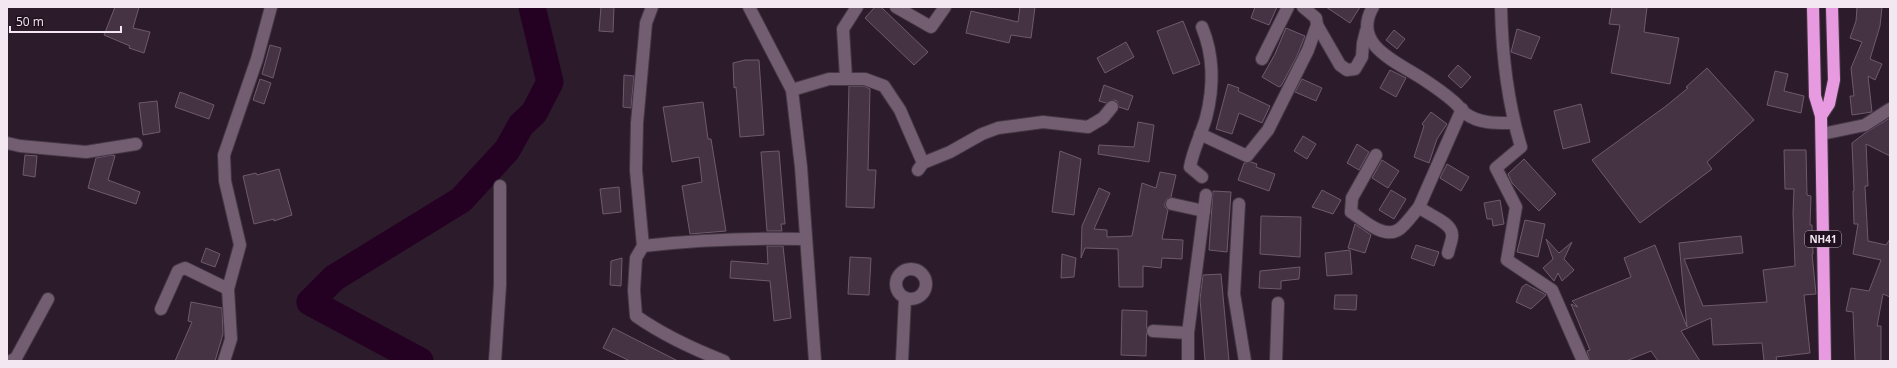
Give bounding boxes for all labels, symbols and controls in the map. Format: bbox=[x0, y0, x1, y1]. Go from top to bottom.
scale bar bbox=[10, 8, 121, 34]
text: 50 m bbox=[16, 13, 44, 30]
road number: NH41 bbox=[1805, 231, 1841, 247]

